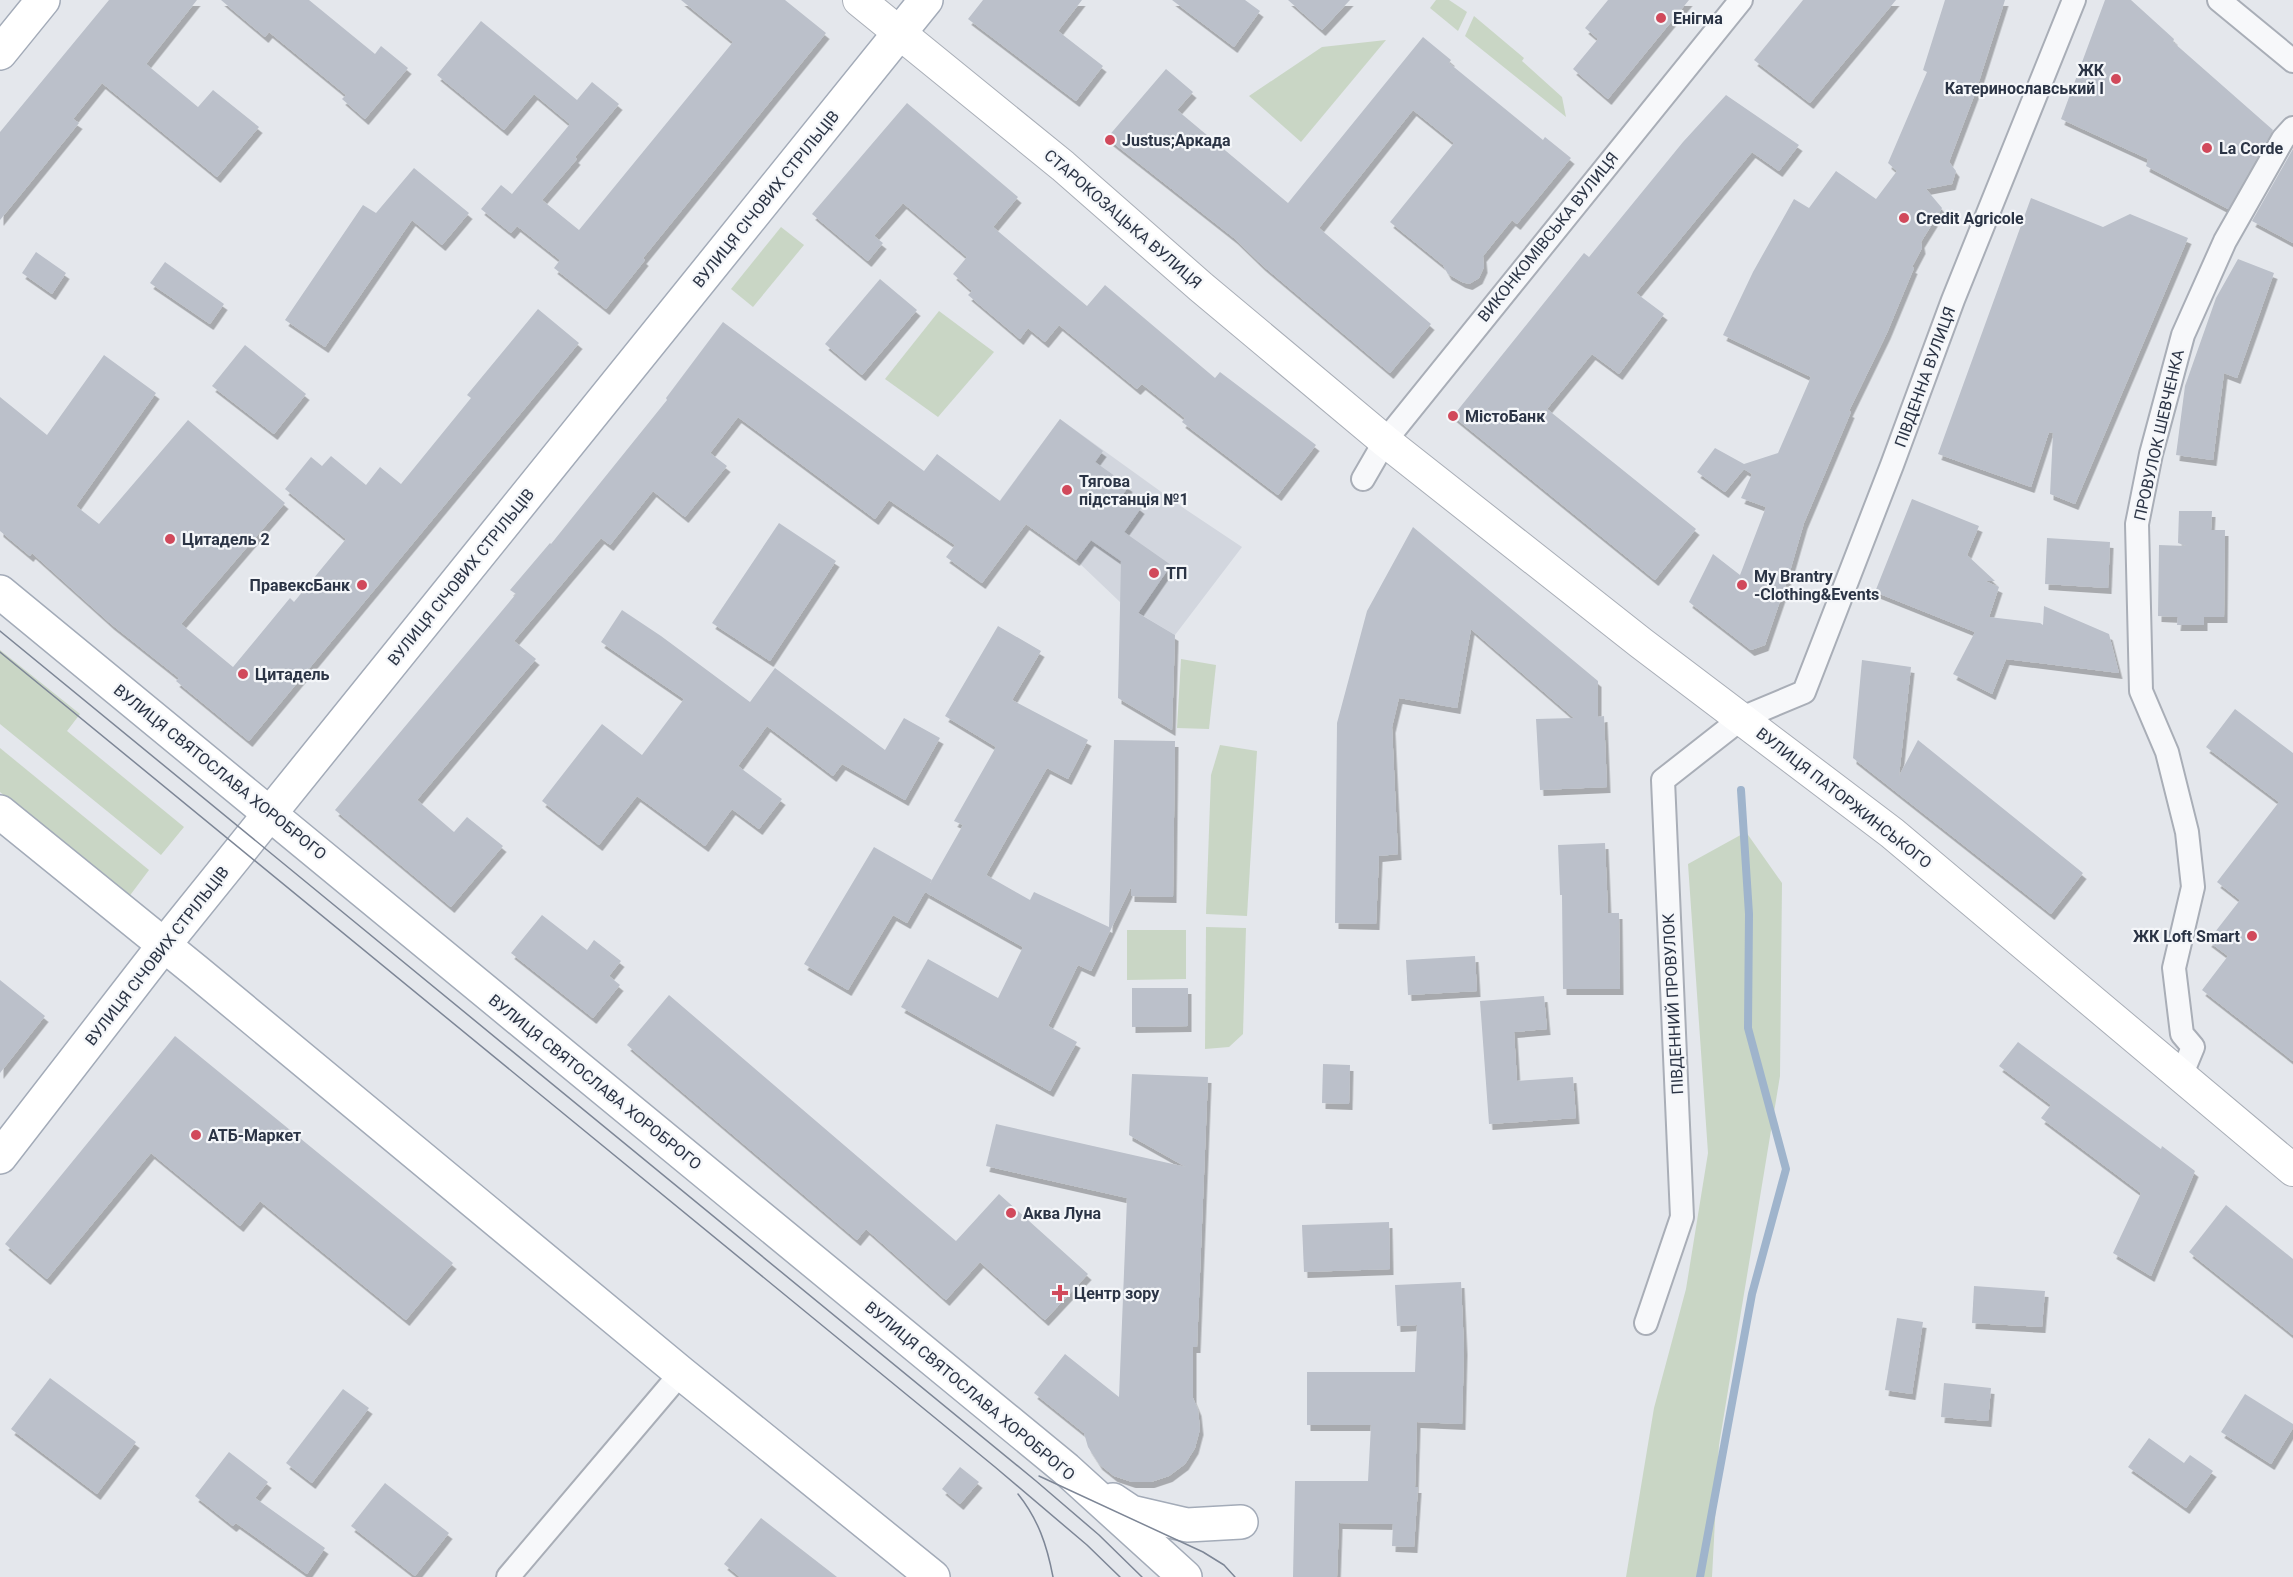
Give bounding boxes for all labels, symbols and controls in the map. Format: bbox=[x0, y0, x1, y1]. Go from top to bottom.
place label: Енігма bbox=[1673, 9, 1723, 28]
marker: Енігма bbox=[1654, 11, 1668, 25]
place label: ЖК Катеринославський I bbox=[1945, 61, 2105, 98]
marker: ЖК Катеринославський I bbox=[2109, 72, 2123, 86]
street label: ВУЛИЦЯ СІЧОВИХ СТРІЛЬЦІВ bbox=[689, 107, 843, 291]
place label: Justus;Аркада bbox=[1122, 131, 1231, 150]
marker: Justus;Аркада bbox=[1103, 133, 1117, 147]
place label: La Corde bbox=[2219, 139, 2283, 158]
marker: La Corde bbox=[2200, 141, 2214, 155]
street label: СТАРОКОЗАЦЬКА ВУЛИЦЯ bbox=[1040, 145, 1206, 293]
street label: ВИКОНКОМІВСЬКА ВУЛИЦЯ bbox=[1474, 148, 1622, 326]
place label: Credit Agricole bbox=[1916, 209, 2024, 228]
marker: Credit Agricole bbox=[1897, 211, 1911, 225]
street label: ПІВДЕННА ВУЛИЦЯ bbox=[1891, 304, 1959, 450]
street label: ПРОВУЛОК ШЕВЧЕНКА bbox=[2130, 347, 2188, 522]
place label: МістоБанк bbox=[1465, 407, 1546, 426]
marker: МістоБанк bbox=[1446, 409, 1460, 423]
place label: Тягова підстанція №1 bbox=[1079, 472, 1189, 509]
marker: Тягова підстанція №1 bbox=[1060, 483, 1074, 497]
street label: ВУЛИЦЯ СІЧОВИХ СТРІЛЬЦІВ bbox=[384, 485, 538, 669]
place label: Цитадель 2 bbox=[182, 530, 270, 549]
marker: Цитадель 2 bbox=[163, 532, 177, 546]
place label: ТП bbox=[1166, 564, 1187, 583]
marker: ТП bbox=[1147, 566, 1161, 580]
place label: My Brantry -Clothing&Events bbox=[1754, 567, 1879, 604]
place label: ПравексБанк bbox=[250, 576, 351, 595]
marker: ПравексБанк bbox=[355, 578, 369, 592]
marker: My Brantry -Clothing&Events bbox=[1735, 578, 1749, 592]
place label: Цитадель bbox=[255, 665, 330, 684]
marker: Цитадель bbox=[236, 667, 250, 681]
street label: ВУЛИЦЯ СВЯТОСЛАВА ХОРОБРОГО bbox=[110, 680, 330, 864]
street label: ВУЛИЦЯ ПАТОРЖИНСЬКОГО bbox=[1753, 724, 1935, 872]
street label: ВУЛИЦЯ СІЧОВИХ СТРІЛЬЦІВ bbox=[81, 863, 233, 1049]
street label: ПІВДЕННИЙ ПРОВУЛОК bbox=[1659, 912, 1687, 1095]
place label: ЖК Loft Smart bbox=[2133, 927, 2241, 946]
marker: ЖК Loft Smart bbox=[2245, 929, 2259, 943]
street label: ВУЛИЦЯ СВЯТОСЛАВА ХОРОБРОГО bbox=[485, 990, 705, 1174]
place label: АТБ-Маркет bbox=[208, 1126, 301, 1145]
marker: АТБ-Маркет bbox=[189, 1128, 203, 1142]
place label: Аква Луна bbox=[1023, 1204, 1101, 1223]
marker: Аква Луна bbox=[1004, 1206, 1018, 1220]
marker: Центр зору bbox=[1051, 1284, 1069, 1302]
place label: Центр зору bbox=[1074, 1284, 1160, 1303]
street label: ВУЛИЦЯ СВЯТОСЛАВА ХОРОБРОГО bbox=[861, 1298, 1079, 1484]

